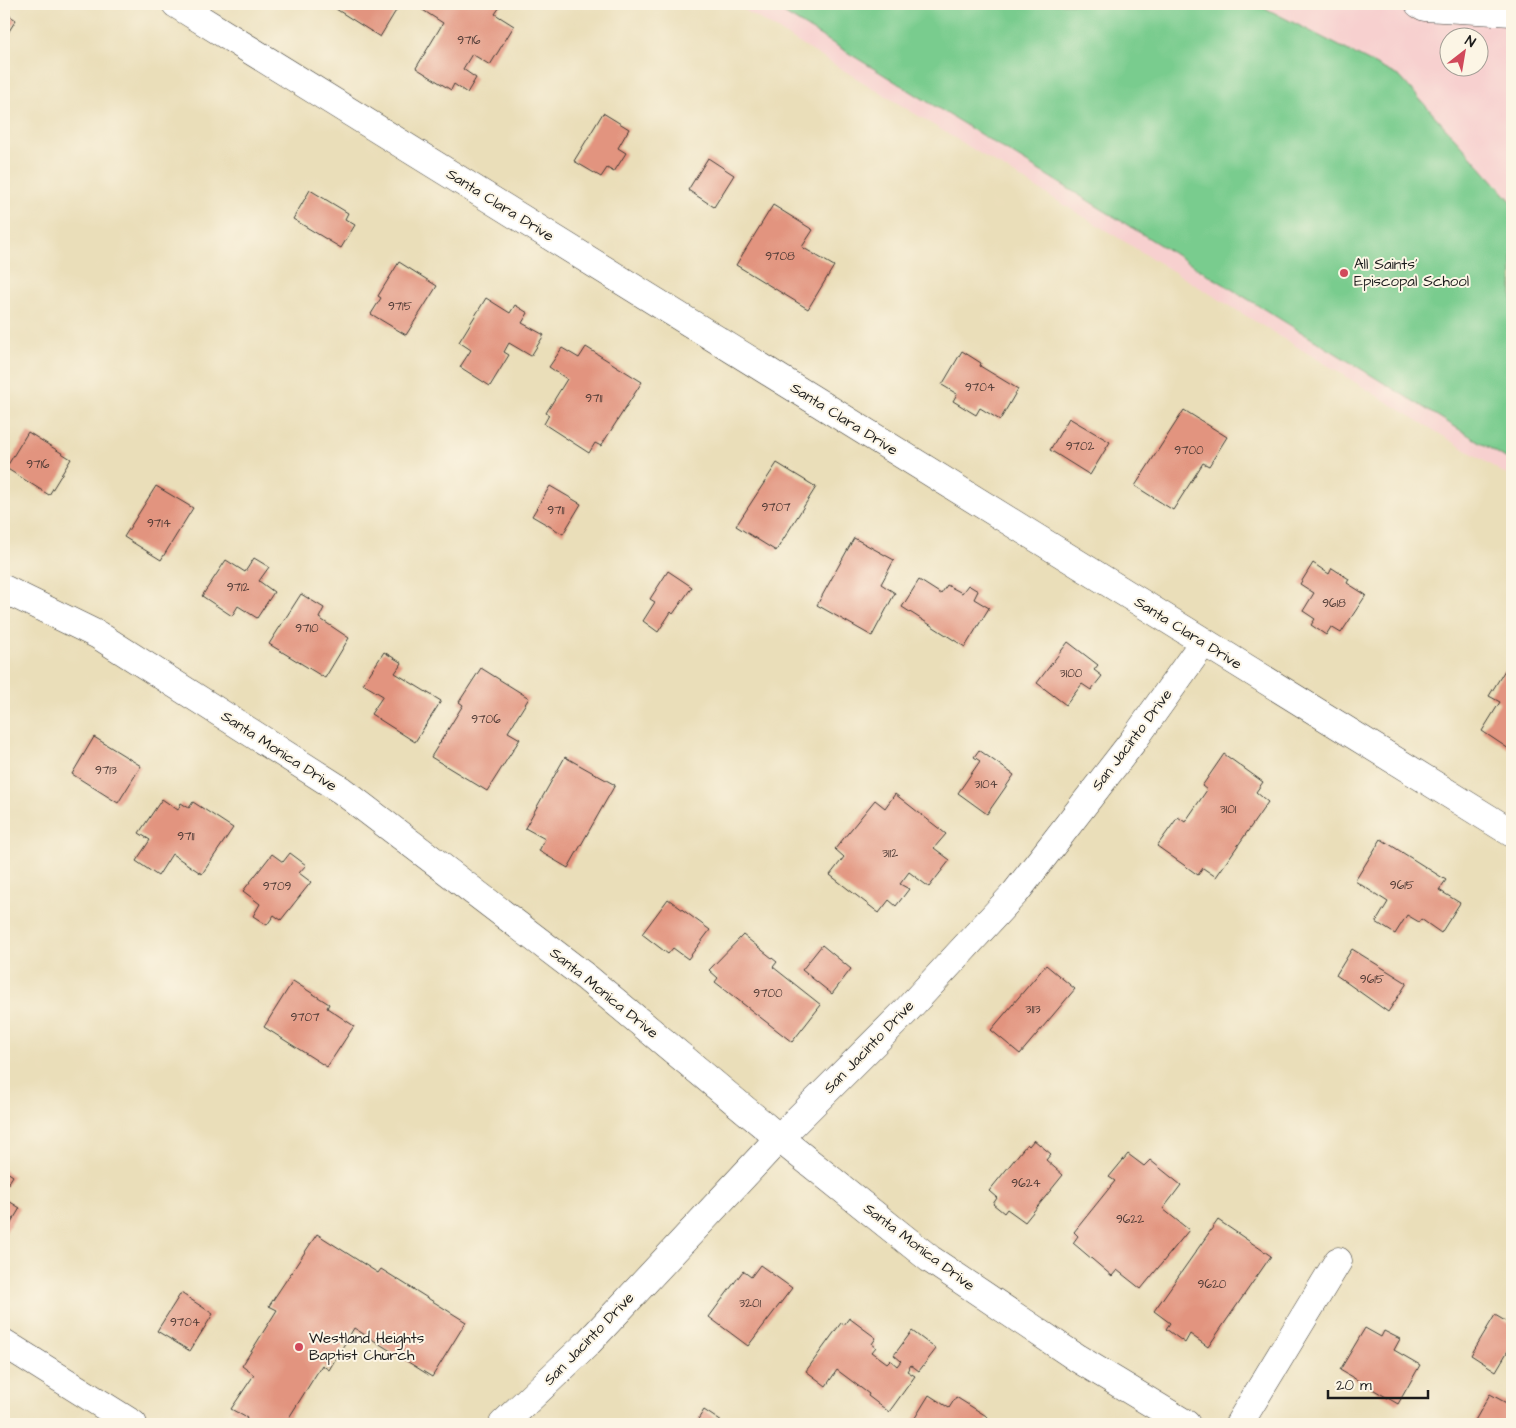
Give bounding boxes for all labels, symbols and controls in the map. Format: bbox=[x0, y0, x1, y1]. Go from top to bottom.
north arrow bbox=[1438, 28, 1488, 78]
text: N bbox=[1461, 31, 1479, 53]
house number: 9716 bbox=[457, 32, 481, 49]
street label: Santa Clara Drive bbox=[442, 163, 558, 247]
house number: 9708 bbox=[765, 248, 795, 265]
place label: All Saints' Episcopal School bbox=[1354, 254, 1469, 292]
marker: All Saints' Episcopal School bbox=[1338, 267, 1350, 279]
house number: 9715 bbox=[388, 298, 413, 315]
street label: Santa Clara Drive bbox=[786, 377, 902, 461]
house number: 9704 bbox=[965, 379, 995, 396]
house number: 9711 bbox=[585, 390, 603, 407]
house number: 9702 bbox=[1066, 438, 1094, 455]
house number: 9700 bbox=[1174, 442, 1204, 459]
house number: 9716 bbox=[26, 456, 50, 473]
house number: 9707 bbox=[761, 499, 791, 516]
house number: 9711 bbox=[547, 502, 565, 519]
house number: 9714 bbox=[147, 515, 171, 532]
house number: 9712 bbox=[227, 579, 249, 596]
street label: Santa Clara Drive bbox=[1130, 591, 1246, 675]
house number: 9618 bbox=[1322, 595, 1346, 612]
house number: 9710 bbox=[295, 620, 319, 637]
house number: 3100 bbox=[1060, 665, 1083, 682]
street label: San Jacinto Drive bbox=[1087, 685, 1177, 795]
street label: Santa Monica Drive bbox=[217, 706, 341, 796]
house number: 9706 bbox=[471, 711, 501, 728]
house number: 9713 bbox=[95, 762, 117, 779]
house number: 3104 bbox=[974, 776, 998, 793]
house number: 3101 bbox=[1220, 801, 1237, 818]
house number: 9711 bbox=[177, 828, 195, 845]
house number: 3112 bbox=[882, 845, 898, 862]
house number: 9615 bbox=[1390, 877, 1415, 894]
house number: 9709 bbox=[263, 878, 291, 895]
street label: Santa Monica Drive bbox=[545, 943, 663, 1043]
house number: 9615 bbox=[1360, 971, 1385, 988]
house number: 9700 bbox=[753, 985, 783, 1002]
street label: San Jacinto Drive bbox=[819, 996, 919, 1098]
house number: 3113 bbox=[1025, 1001, 1041, 1018]
house number: 9707 bbox=[290, 1009, 320, 1026]
house number: 9624 bbox=[1011, 1175, 1041, 1192]
street label: Santa Monica Drive bbox=[859, 1198, 979, 1296]
house number: 9622 bbox=[1116, 1211, 1144, 1228]
house number: 9620 bbox=[1198, 1276, 1227, 1293]
street label: San Jacinto Drive bbox=[539, 1288, 639, 1390]
house number: 3201 bbox=[739, 1295, 762, 1312]
house number: 9704 bbox=[170, 1314, 200, 1331]
place label: Westland Heights Baptist Church bbox=[309, 1328, 425, 1366]
marker: Westland Heights Baptist Church bbox=[293, 1341, 305, 1353]
scale bar bbox=[1328, 1368, 1428, 1400]
text: 20 m bbox=[1336, 1375, 1372, 1396]

